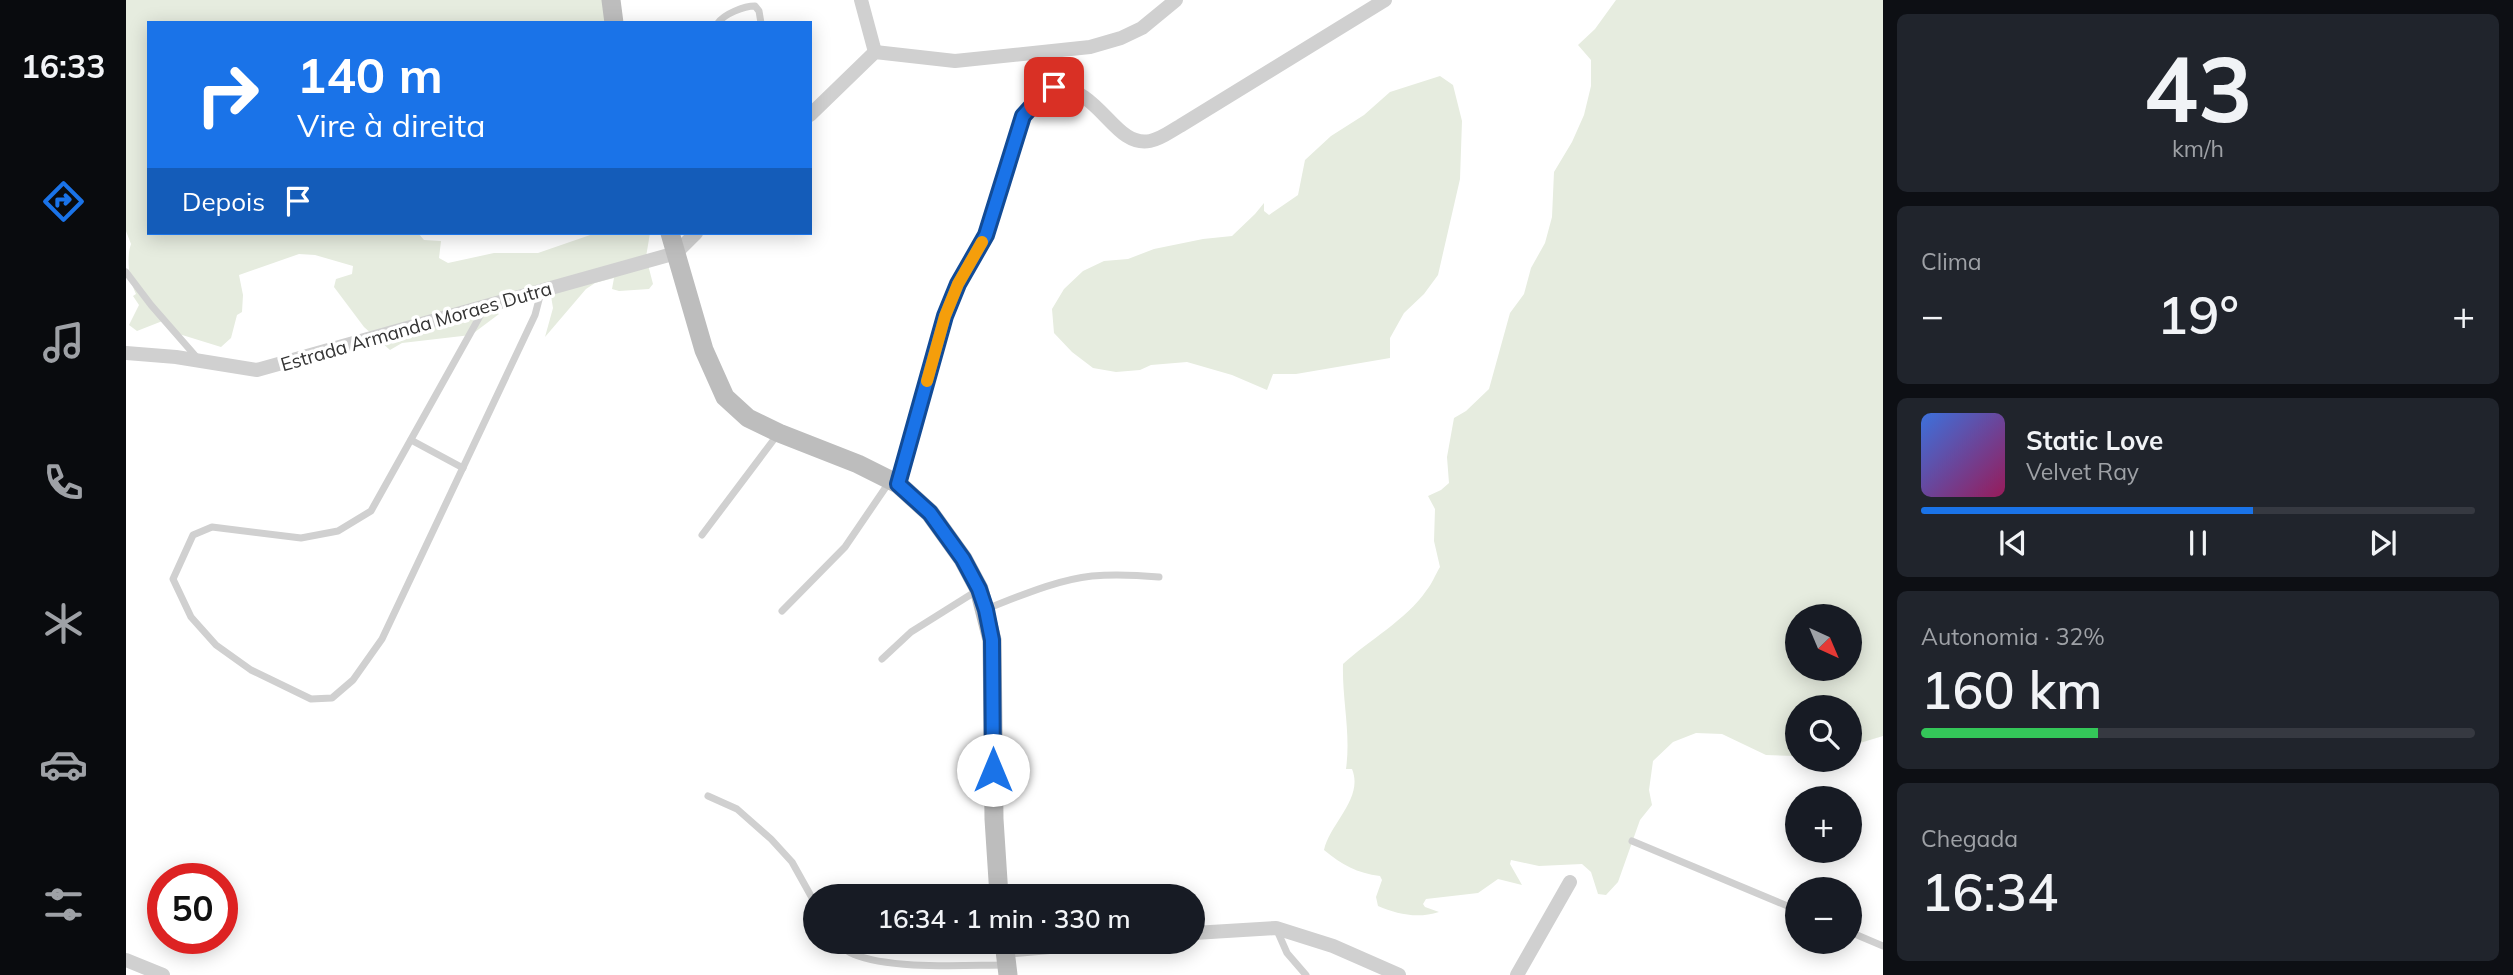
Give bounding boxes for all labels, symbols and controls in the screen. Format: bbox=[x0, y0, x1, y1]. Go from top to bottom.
text: 43 bbox=[2143, 31, 2253, 145]
text: 140 m bbox=[297, 44, 443, 105]
text: 16:33 bbox=[21, 46, 105, 86]
icon: right bbox=[182, 49, 273, 140]
pin bbox=[1024, 57, 1084, 117]
icon: arrive bbox=[1035, 68, 1073, 106]
text: Vire à direita bbox=[297, 105, 485, 145]
text: km/h bbox=[2172, 134, 2224, 163]
icon: directions bbox=[39, 177, 88, 226]
icon: arrive bbox=[279, 182, 317, 220]
text: Depois bbox=[182, 185, 265, 218]
text: Clima bbox=[1921, 247, 1982, 276]
street label: Estrada Armanda Moraes Dutra bbox=[278, 276, 554, 376]
text: 19° bbox=[2157, 282, 2239, 347]
text: − bbox=[1921, 291, 1944, 339]
text: + bbox=[2452, 291, 2475, 339]
icon: music bbox=[39, 318, 88, 367]
text: Static Love bbox=[2026, 424, 2163, 457]
text: Velvet Ray bbox=[2026, 457, 2139, 486]
icon: phone bbox=[39, 458, 88, 507]
icon: previous bbox=[1994, 524, 2032, 562]
icon: pause bbox=[2179, 524, 2217, 562]
icon: next bbox=[2364, 524, 2402, 562]
icon: climate bbox=[39, 599, 88, 648]
north arrow bbox=[1785, 604, 1862, 681]
map controls bbox=[1785, 604, 1862, 954]
text: Autonomia · 32% bbox=[1921, 622, 2105, 651]
text: 160 km bbox=[1921, 657, 2102, 722]
button: search bbox=[1785, 695, 1862, 772]
position arrow bbox=[956, 733, 1030, 807]
icon: car bbox=[39, 740, 88, 789]
button: + bbox=[1785, 786, 1862, 863]
text: Chegada bbox=[1921, 824, 2018, 853]
text: 16:34 bbox=[1921, 859, 2058, 924]
speed limit sign: 50 bbox=[147, 863, 238, 954]
button: − bbox=[1785, 877, 1862, 954]
icon: filters bbox=[39, 880, 88, 929]
text: 16:34 · 1 min · 330 m bbox=[877, 902, 1131, 935]

